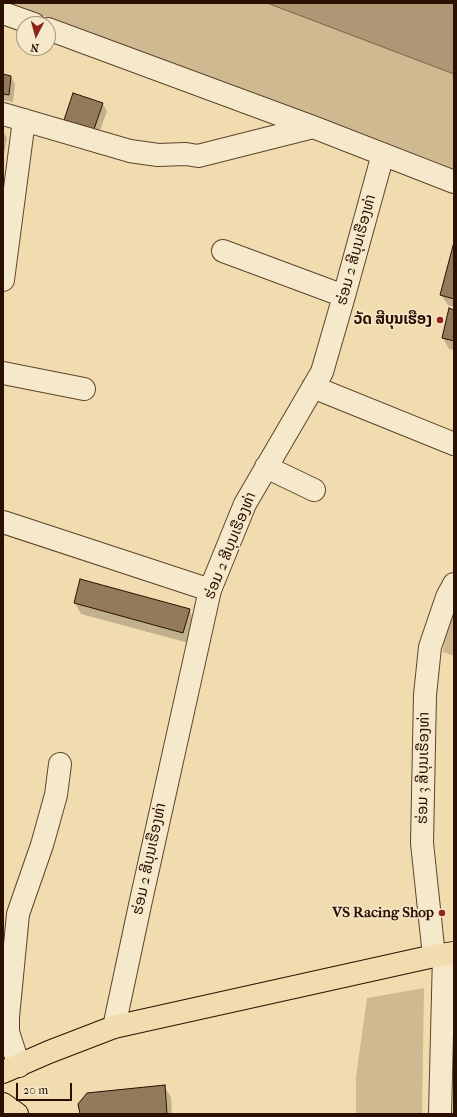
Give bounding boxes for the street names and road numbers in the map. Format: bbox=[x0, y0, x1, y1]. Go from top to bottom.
street label: ຮ່ອມ 2 ສີບຸນເຮືອງທ່າ bbox=[334, 193, 380, 307]
street label: ຮ່ອມ 2 ສີບຸນເຮືອງທ່າ bbox=[201, 490, 261, 602]
street label: ຮ່ອມ 3 ສີບຸນເຮືອງທ່າ bbox=[414, 712, 434, 824]
street label: ຮ່ອມ 2 ສີບຸນເຮືອງທ່າ bbox=[129, 801, 171, 917]

